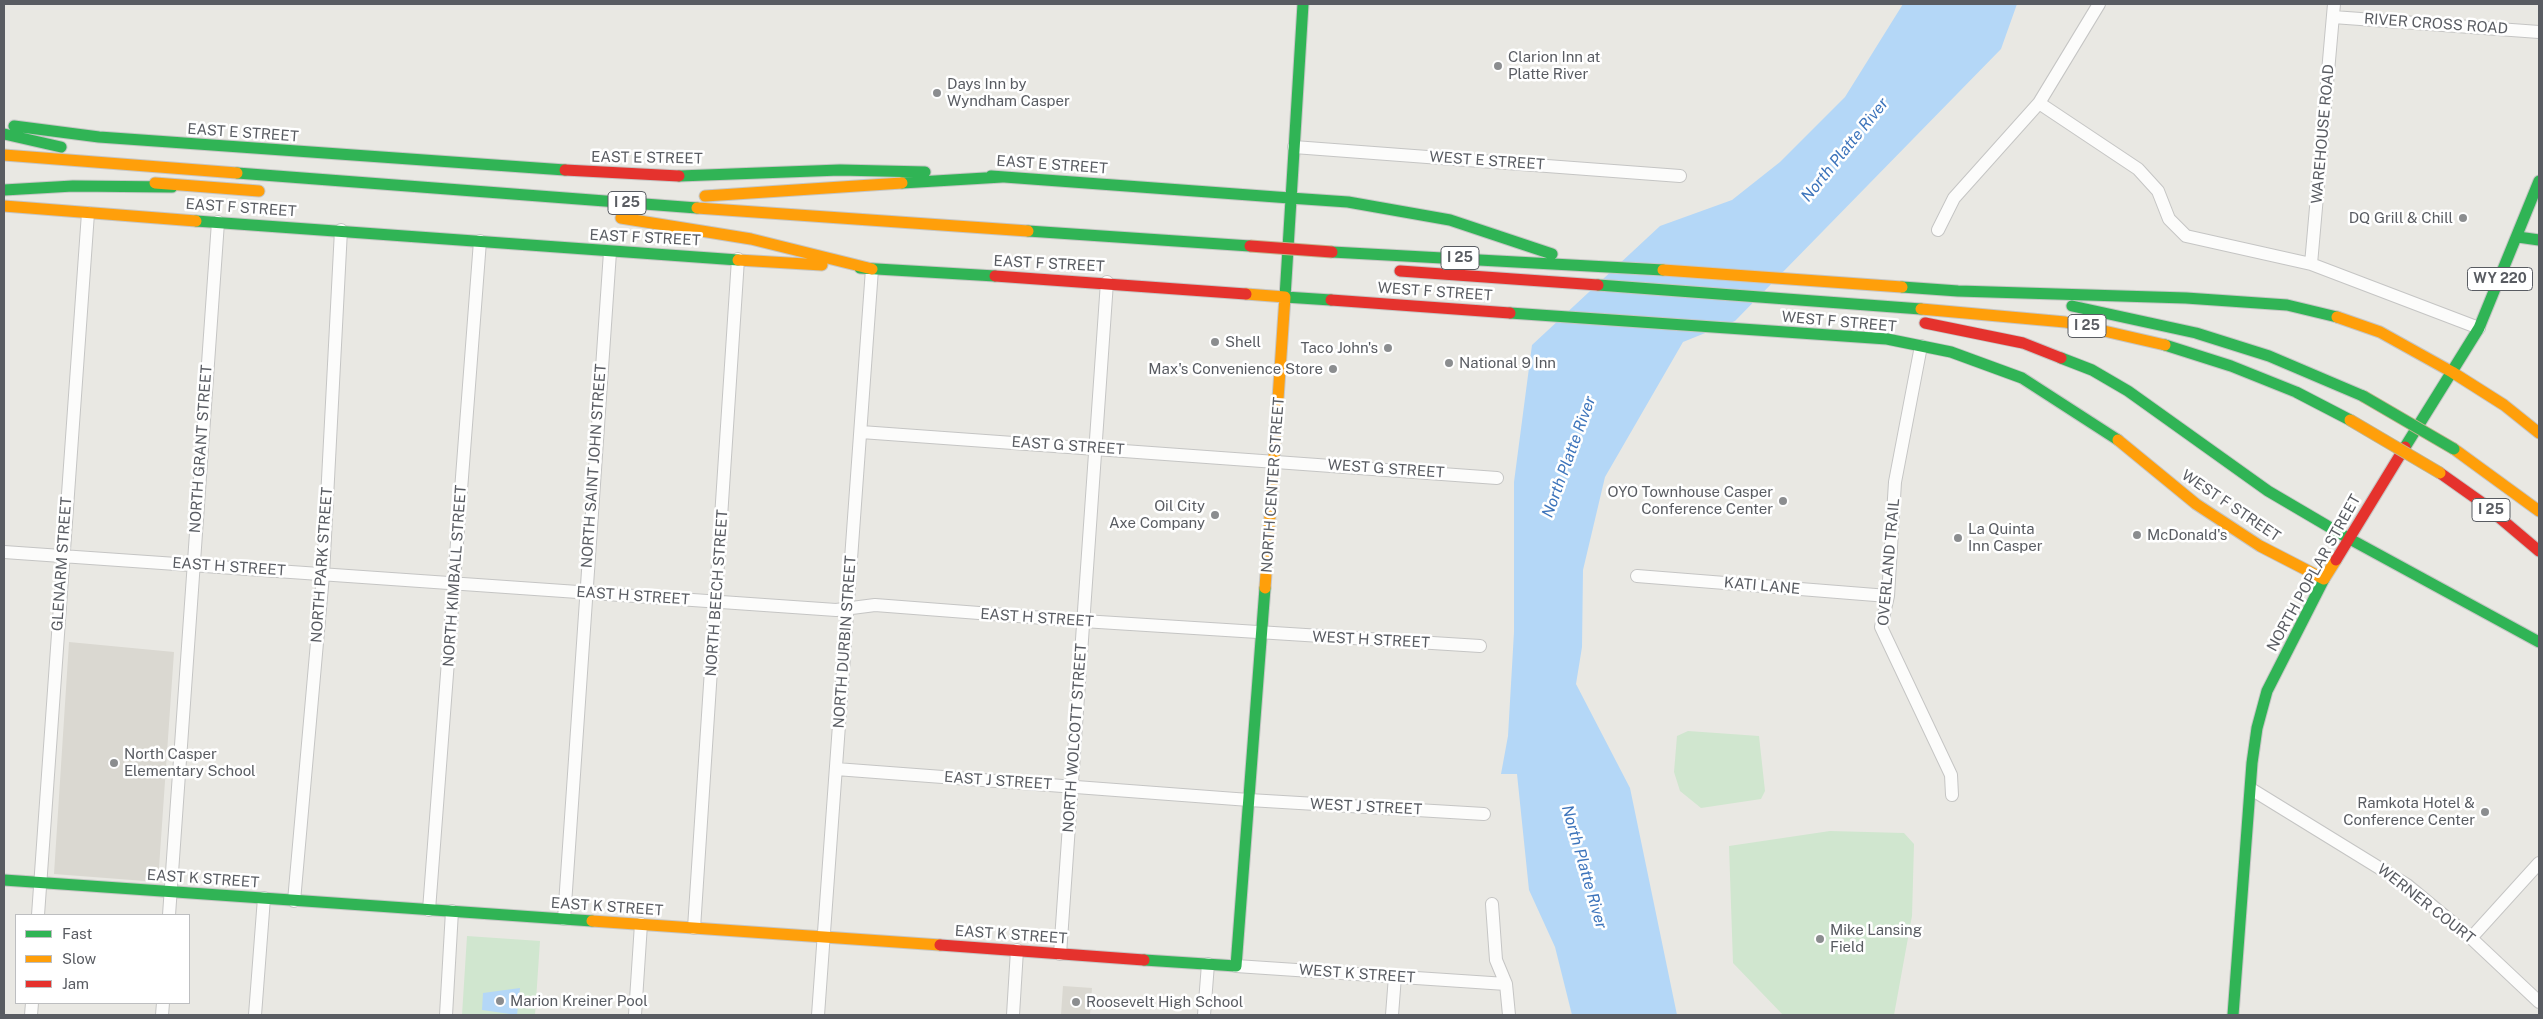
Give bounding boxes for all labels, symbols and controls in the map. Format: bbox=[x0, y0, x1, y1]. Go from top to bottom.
street label: RIVER CROSS ROAD bbox=[2363, 10, 2509, 38]
place label: Clarion Inn at Platte River bbox=[1508, 48, 1600, 83]
marker: Clarion Inn at Platte River bbox=[1492, 60, 1504, 72]
street label: WAREHOUSE ROAD bbox=[2308, 63, 2338, 205]
place label: Days Inn by Wyndham Casper bbox=[947, 75, 1070, 110]
marker: Days Inn by Wyndham Casper bbox=[931, 87, 943, 99]
water label: North Platte River bbox=[1797, 94, 1893, 206]
street label: EAST E STREET bbox=[187, 120, 299, 146]
street label: EAST E STREET bbox=[591, 148, 703, 168]
street label: WEST E STREET bbox=[1429, 148, 1545, 174]
street label: EAST E STREET bbox=[996, 152, 1108, 178]
road number: I 25 bbox=[608, 192, 646, 214]
street label: EAST F STREET bbox=[185, 195, 297, 221]
place label: DQ Grill & Chill bbox=[2349, 209, 2453, 227]
marker: DQ Grill & Chill bbox=[2457, 212, 2469, 224]
street label: EAST F STREET bbox=[589, 226, 701, 250]
road number: I 25 bbox=[1441, 247, 1479, 270]
street label: EAST F STREET bbox=[993, 252, 1105, 276]
road number: WY 220 bbox=[2468, 268, 2532, 290]
street label: WEST F STREET bbox=[1377, 279, 1493, 305]
street label: WEST F STREET bbox=[1781, 308, 1897, 336]
road number: I 25 bbox=[2068, 314, 2106, 338]
place label: Shell bbox=[1225, 333, 1261, 351]
marker: Shell bbox=[1209, 336, 1221, 348]
place label: Taco John's bbox=[1300, 339, 1378, 357]
marker: Taco John's bbox=[1382, 342, 1394, 354]
place label: National 9 Inn bbox=[1459, 354, 1556, 372]
marker: National 9 Inn bbox=[1443, 357, 1455, 369]
place label: Max's Convenience Store bbox=[1148, 360, 1323, 378]
street label: NORTH SAINT JOHN STREET bbox=[578, 363, 610, 569]
marker: Max's Convenience Store bbox=[1327, 363, 1339, 375]
street label: NORTH GRANT STREET bbox=[186, 364, 216, 534]
water label: North Platte River bbox=[1538, 394, 1600, 520]
street label: NORTH CENTER STREET bbox=[1258, 396, 1288, 574]
street label: EAST G STREET bbox=[1011, 433, 1125, 459]
street label: WEST G STREET bbox=[1327, 456, 1445, 482]
street label: WEST F STREET bbox=[2178, 466, 2284, 546]
place label: OYO Townhouse Casper Conference Center bbox=[1608, 483, 1773, 518]
street label: NORTH KIMBALL STREET bbox=[440, 484, 470, 668]
street label: NORTH PARK STREET bbox=[308, 486, 336, 644]
street label: NORTH POPLAR STREET bbox=[2263, 491, 2365, 655]
marker: OYO Townhouse Casper Conference Center bbox=[1777, 495, 1789, 507]
street label: GLENARM STREET bbox=[48, 496, 76, 632]
place label: Oil City Axe Company bbox=[1109, 497, 1205, 532]
street label: OVERLAND TRAIL bbox=[1874, 497, 1904, 627]
road number: I 25 bbox=[2472, 498, 2510, 522]
street label: NORTH BEECH STREET bbox=[702, 509, 732, 677]
marker: Oil City Axe Company bbox=[1209, 509, 1221, 521]
place label: La Quinta Inn Casper bbox=[1968, 520, 2043, 555]
place label: McDonald's bbox=[2147, 526, 2227, 544]
marker: McDonald's bbox=[2131, 529, 2143, 541]
marker: La Quinta Inn Casper bbox=[1952, 532, 1964, 544]
street label: EAST H STREET bbox=[172, 554, 286, 580]
street label: NORTH DURBIN STREET bbox=[830, 555, 860, 729]
street label: KATI LANE bbox=[1723, 574, 1801, 598]
street label: EAST H STREET bbox=[576, 583, 690, 609]
street label: EAST H STREET bbox=[980, 605, 1094, 631]
street label: WEST H STREET bbox=[1312, 628, 1430, 652]
street label: NORTH WOLCOTT STREET bbox=[1059, 643, 1091, 833]
place label: North Casper Elementary School bbox=[124, 745, 256, 780]
marker: North Casper Elementary School bbox=[108, 757, 120, 769]
street label: EAST J STREET bbox=[943, 768, 1053, 794]
place label: Ramkota Hotel & Conference Center bbox=[2343, 794, 2475, 829]
street label: WEST J STREET bbox=[1309, 795, 1423, 819]
water label: North Platte River bbox=[1557, 803, 1611, 931]
marker: Ramkota Hotel & Conference Center bbox=[2479, 806, 2491, 818]
street label: WERNER COURT bbox=[2374, 860, 2478, 948]
street label: EAST K STREET bbox=[146, 866, 260, 892]
street label: EAST K STREET bbox=[550, 894, 664, 920]
legend bbox=[15, 914, 190, 1004]
place label: Mike Lansing Field bbox=[1830, 921, 1922, 956]
street label: EAST K STREET bbox=[954, 922, 1068, 948]
text: Fast bbox=[62, 925, 92, 942]
marker: Mike Lansing Field bbox=[1814, 933, 1826, 945]
text: Slow bbox=[62, 950, 96, 967]
street label: WEST K STREET bbox=[1298, 961, 1416, 987]
text: Jam bbox=[62, 975, 89, 992]
place label: Marion Kreiner Pool bbox=[510, 992, 648, 1010]
place label: Roosevelt High School bbox=[1086, 993, 1243, 1011]
marker: Marion Kreiner Pool bbox=[494, 995, 506, 1007]
marker: Roosevelt High School bbox=[1070, 996, 1082, 1008]

